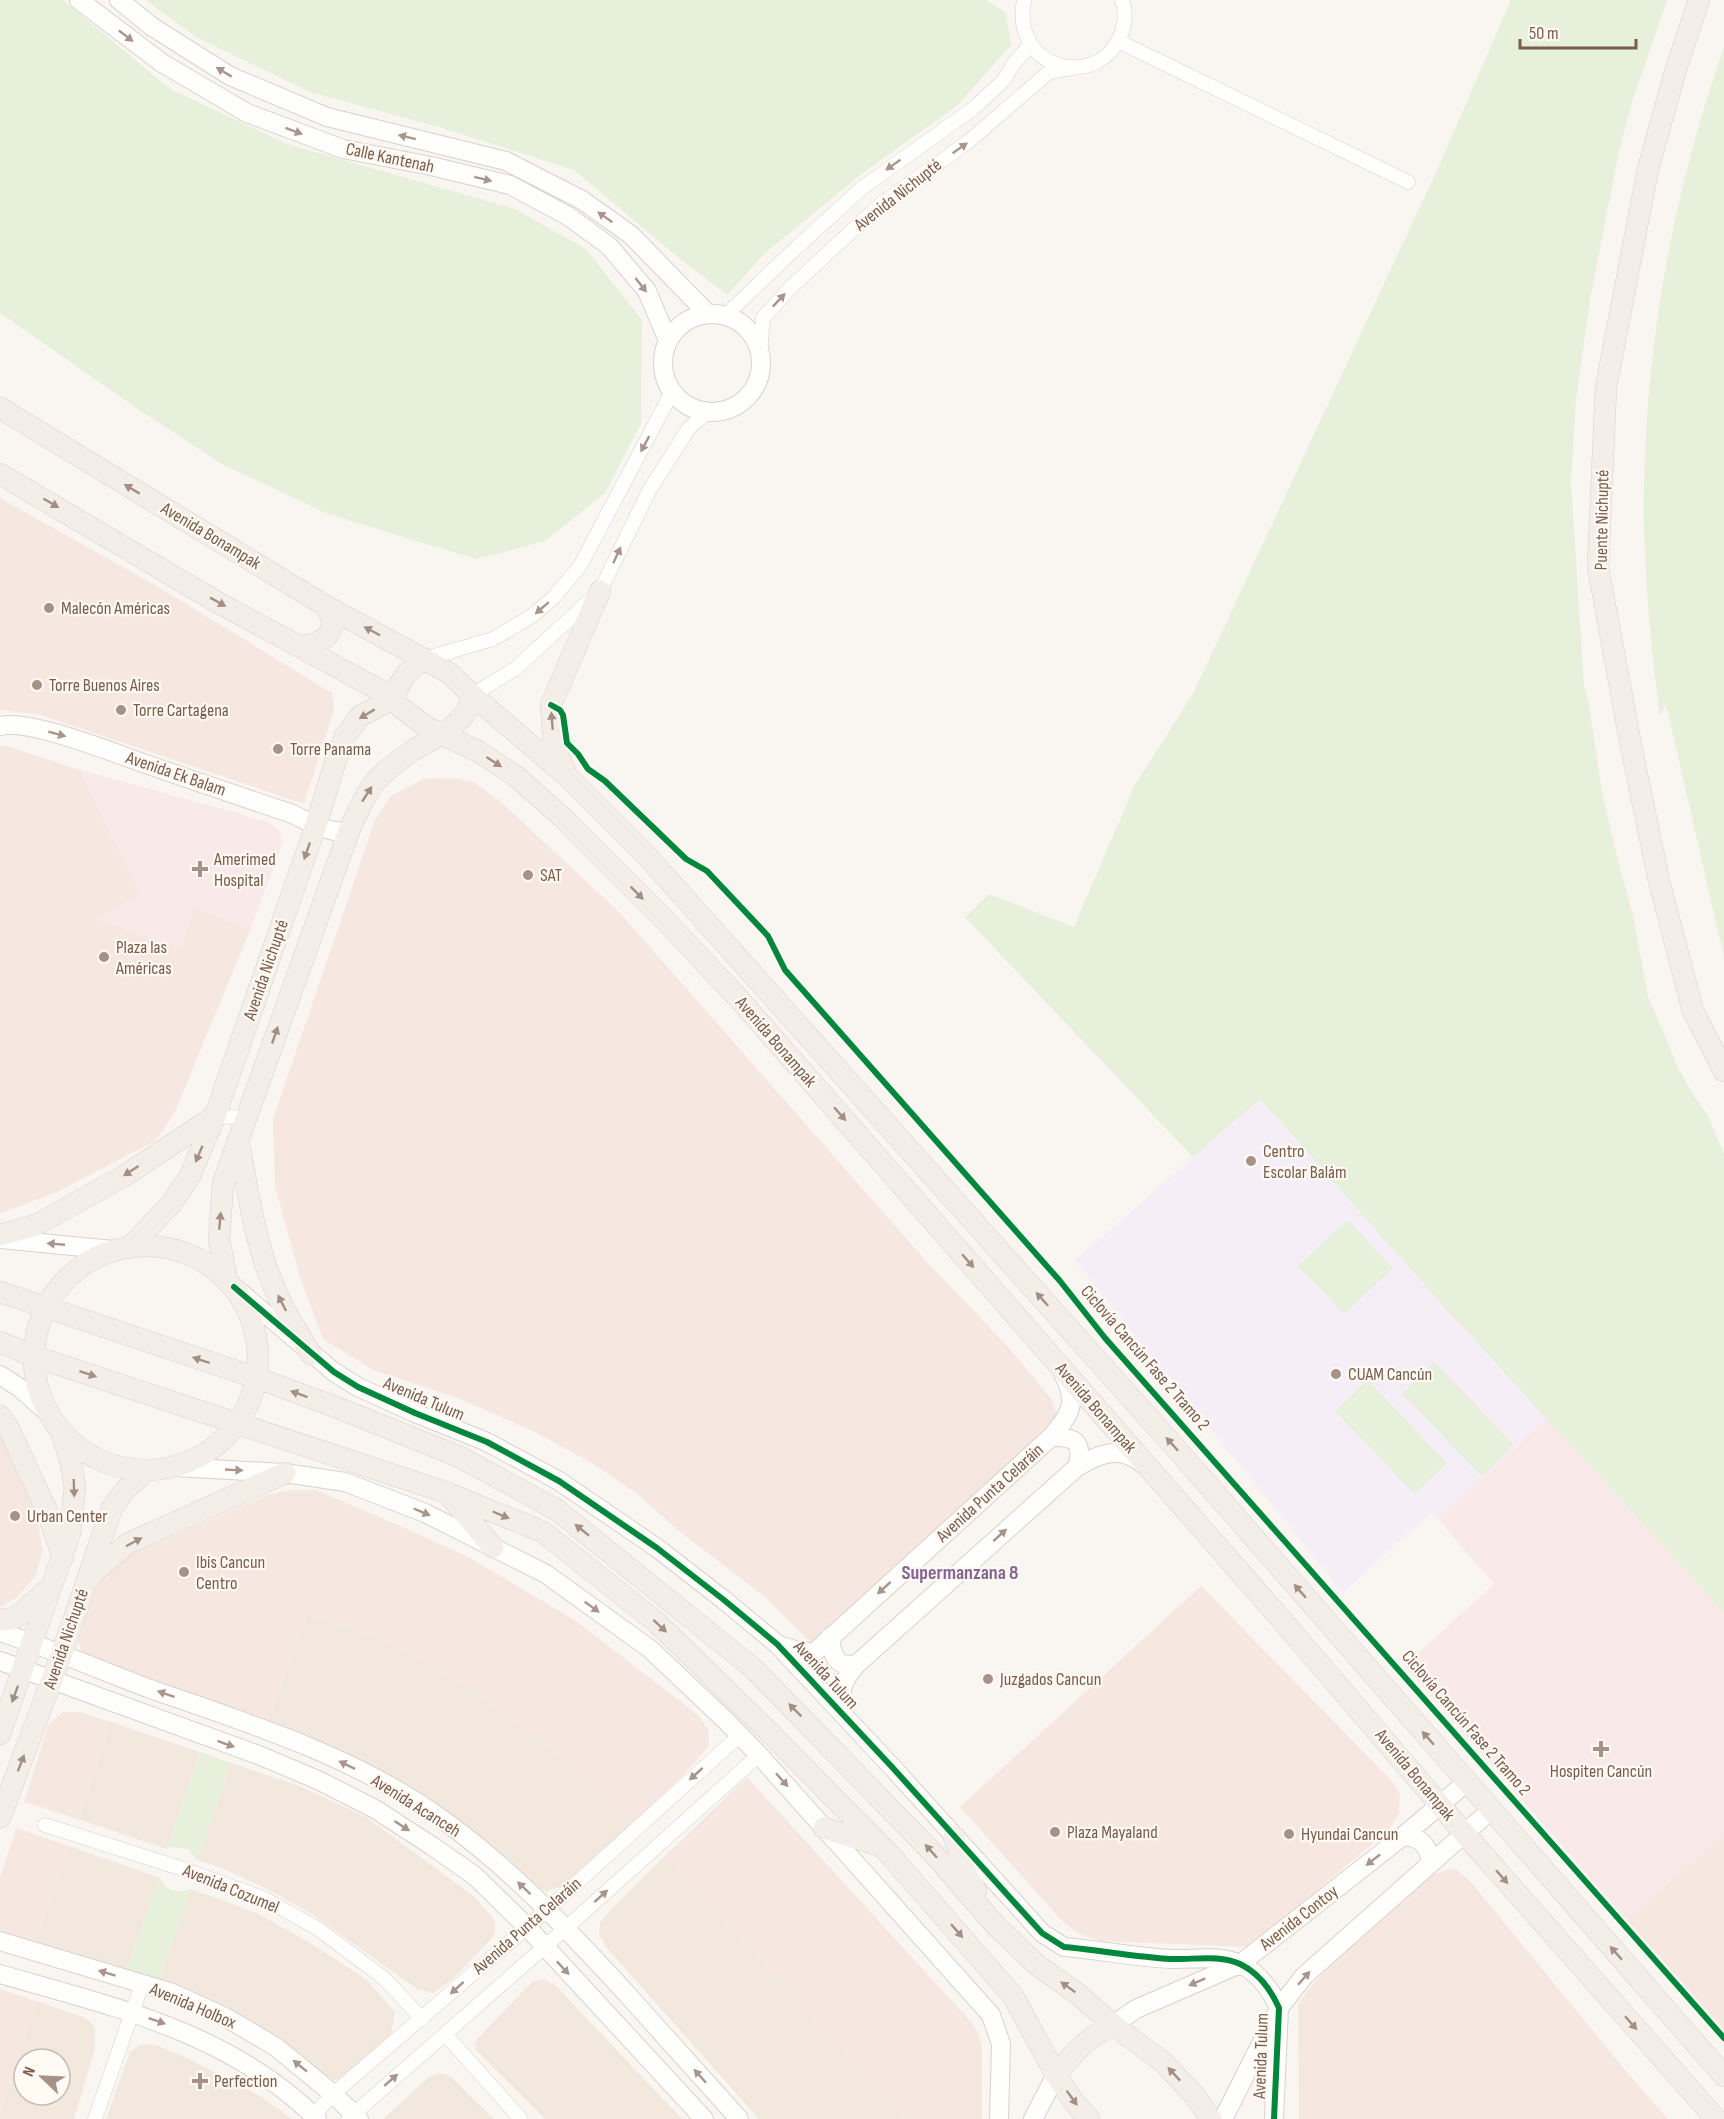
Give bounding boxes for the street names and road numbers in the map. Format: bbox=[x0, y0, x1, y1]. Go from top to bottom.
street label: Calle Kantenah bbox=[344, 138, 436, 178]
street label: Avenida Nichupté bbox=[849, 154, 946, 236]
street label: Puente Nichupté bbox=[1591, 470, 1613, 570]
street label: Avenida Bonampak bbox=[156, 497, 265, 574]
street label: Avenida Ek Balam bbox=[123, 747, 229, 801]
street label: Avenida Nichupté bbox=[239, 917, 293, 1024]
street label: Avenida Bonampak bbox=[730, 992, 821, 1092]
street label: Ciclovía Cancún Fase 2 Tramo 2 bbox=[1076, 1281, 1214, 1435]
street label: Avenida Bonampak bbox=[1050, 1358, 1141, 1458]
street label: Avenida Tulum bbox=[379, 1372, 468, 1425]
street label: Avenida Punta Celaráin bbox=[931, 1439, 1048, 1547]
street label: Avenida Nichupté bbox=[39, 1586, 93, 1693]
street label: Avenida Tulum bbox=[788, 1636, 863, 1714]
street label: Ciclovía Cancún Fase 2 Tramo 2 bbox=[1397, 1646, 1535, 1800]
street label: Avenida Bonampak bbox=[1370, 1724, 1459, 1825]
street label: Avenida Acanceh bbox=[367, 1770, 465, 1842]
street label: Avenida Cozumel bbox=[179, 1860, 282, 1918]
street label: Avenida Punta Celaráin bbox=[468, 1873, 586, 1980]
street label: Avenida Contoy bbox=[1255, 1881, 1342, 1956]
street label: Avenida Holbox bbox=[146, 1978, 239, 2034]
street label: Avenida Tulum bbox=[1249, 2013, 1273, 2100]

